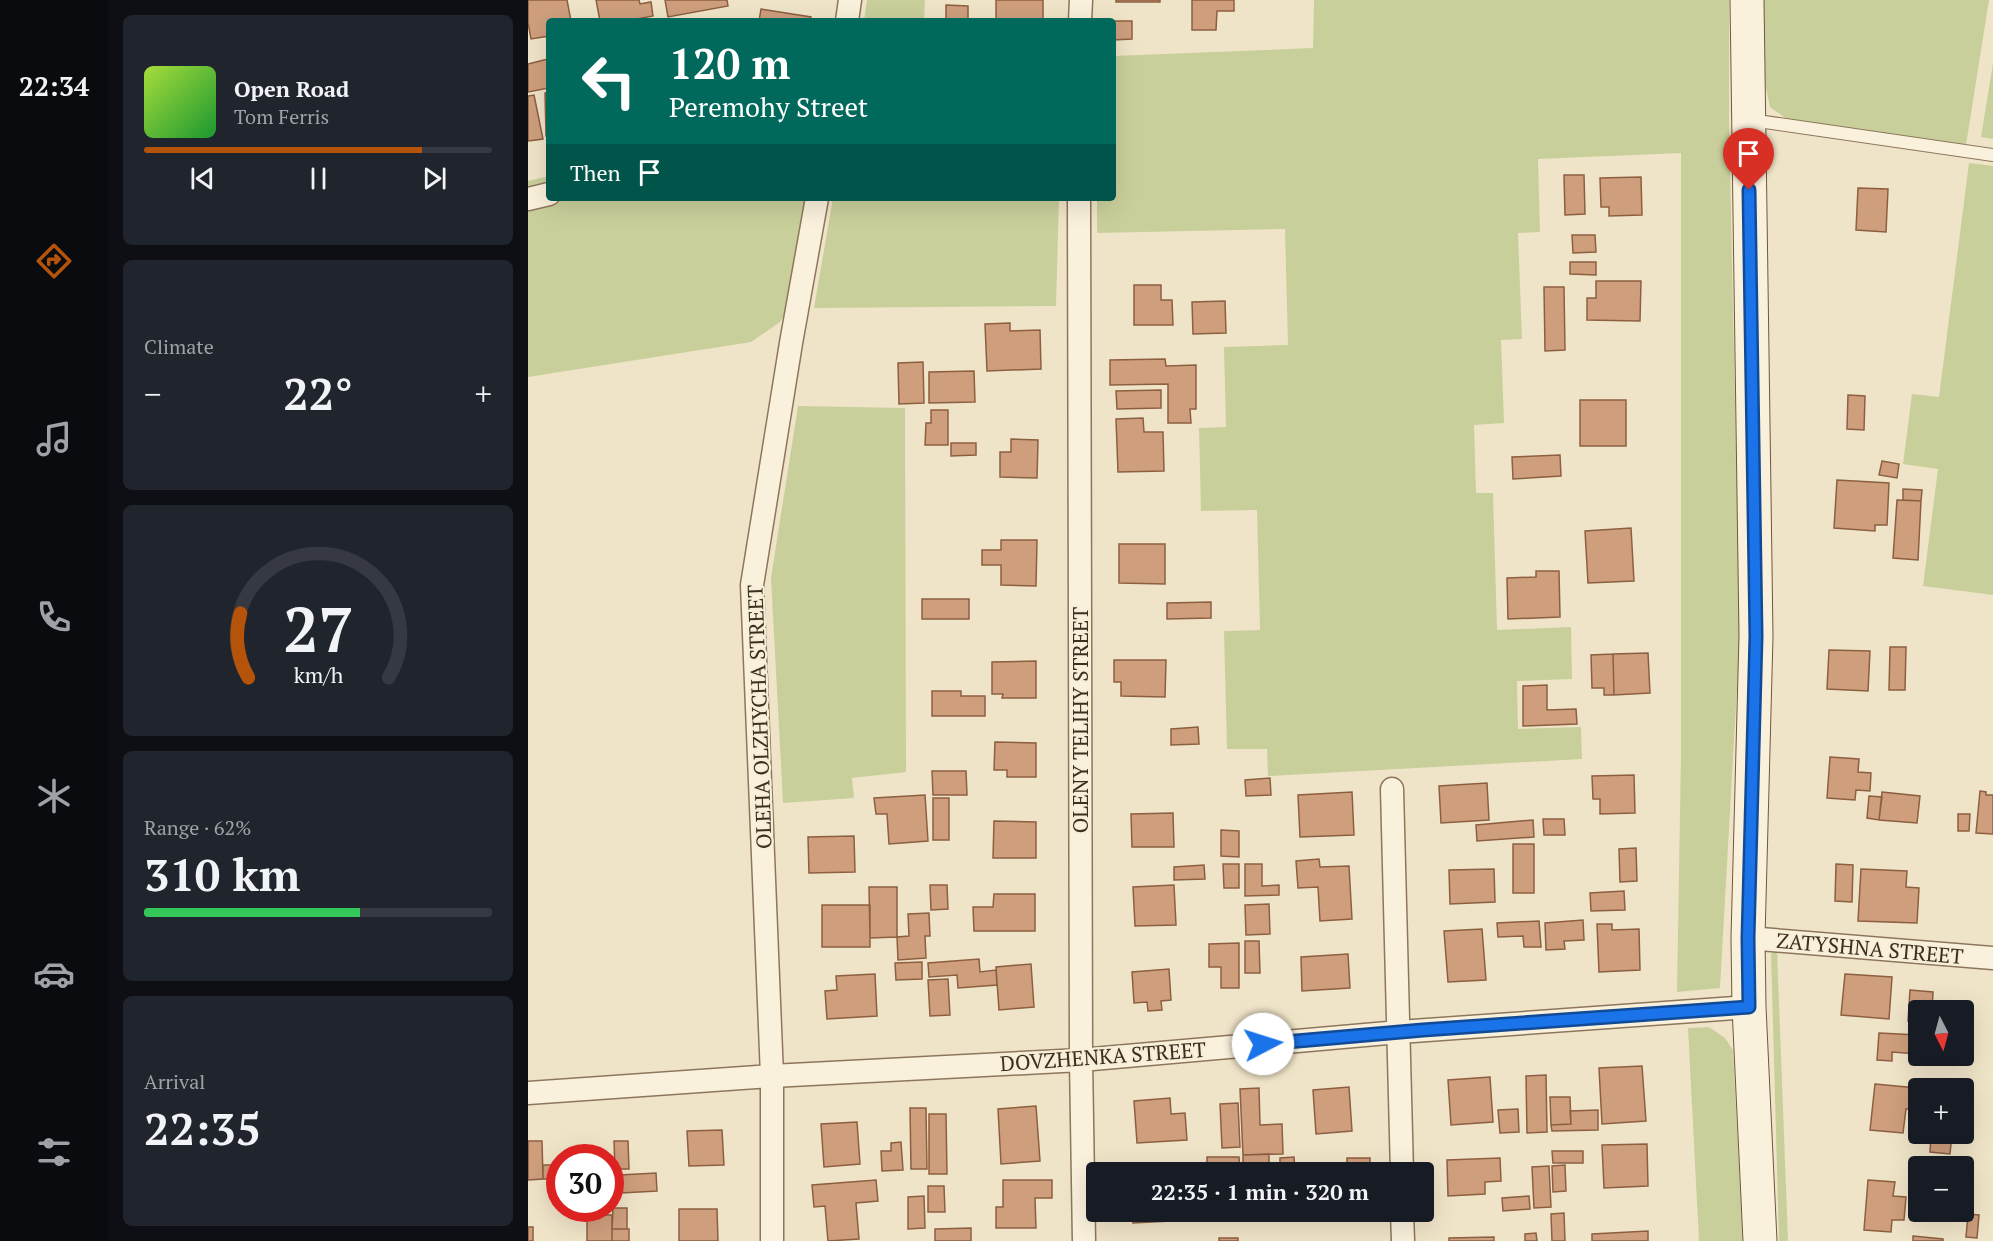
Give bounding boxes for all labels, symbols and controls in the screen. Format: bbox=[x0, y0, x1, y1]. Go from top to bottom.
text: 120 m bbox=[669, 35, 790, 91]
icon: left bbox=[570, 42, 648, 120]
text: 22:34 bbox=[19, 68, 89, 104]
text: Open Road bbox=[234, 74, 349, 103]
text: Peremohy Street bbox=[669, 89, 868, 125]
text: Tom Ferris bbox=[234, 103, 329, 130]
pin bbox=[1723, 128, 1774, 190]
icon: arrive bbox=[1732, 137, 1765, 170]
icon: arrive bbox=[633, 156, 666, 189]
text: Then bbox=[570, 158, 621, 187]
icon: previous bbox=[186, 162, 219, 195]
icon: pause bbox=[302, 162, 335, 195]
icon: next bbox=[418, 162, 451, 195]
icon: directions bbox=[33, 240, 75, 282]
text: Climate bbox=[144, 333, 214, 360]
text: 22° bbox=[283, 363, 353, 423]
text: − bbox=[144, 372, 162, 415]
text: + bbox=[474, 372, 492, 415]
icon: music bbox=[33, 418, 75, 460]
street label: OLEHA OLZHYCHA STREET bbox=[740, 584, 778, 850]
text: 27 bbox=[283, 587, 353, 670]
icon: phone bbox=[33, 596, 75, 638]
street label: OLENY TELIHY STREET bbox=[1066, 607, 1094, 833]
text: km/h bbox=[293, 661, 343, 689]
icon: climate bbox=[33, 775, 75, 817]
text: Range · 62% bbox=[144, 814, 251, 841]
text: 310 km bbox=[144, 844, 300, 904]
street label: ZATYSHNA STREET bbox=[1775, 926, 1965, 970]
icon: car bbox=[33, 953, 75, 995]
north arrow bbox=[1908, 1000, 1974, 1066]
map controls bbox=[1908, 1000, 1974, 1222]
position arrow bbox=[1231, 1012, 1295, 1076]
street label: DOVZHENKA STREET bbox=[999, 1035, 1207, 1077]
text: Arrival bbox=[144, 1068, 205, 1095]
button: + bbox=[1908, 1078, 1974, 1144]
text: 22:35 bbox=[144, 1098, 261, 1158]
icon: filters bbox=[33, 1131, 75, 1173]
speed limit sign: 30 bbox=[546, 1144, 624, 1222]
button: − bbox=[1908, 1156, 1974, 1222]
text: 22:35 · 1 min · 320 m bbox=[1151, 1177, 1369, 1206]

